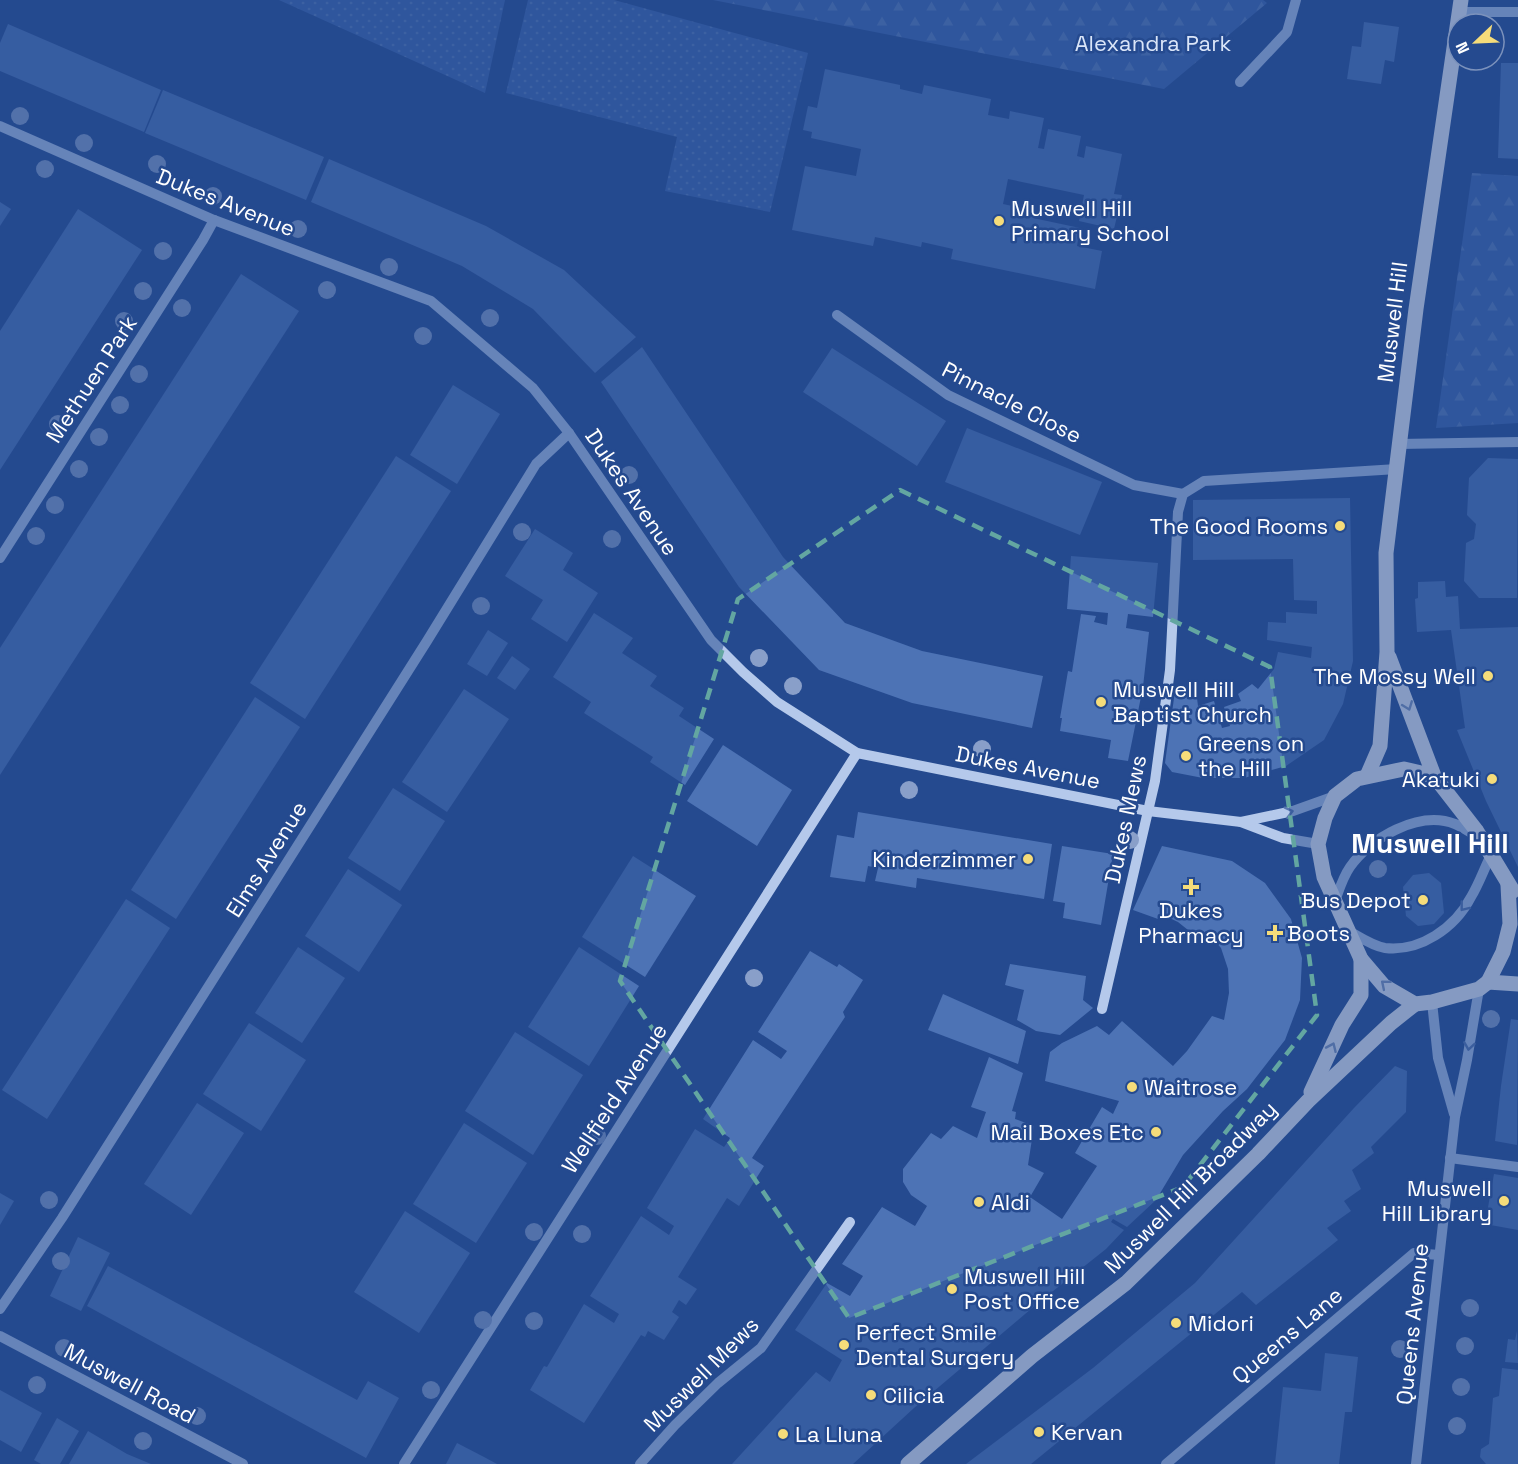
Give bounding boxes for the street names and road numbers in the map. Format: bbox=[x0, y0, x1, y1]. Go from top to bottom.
street label: Dukes Avenue bbox=[153, 161, 299, 243]
street label: Muswell Hill bbox=[1371, 260, 1413, 384]
street label: Methuen Park bbox=[39, 310, 143, 448]
street label: Pinnacle Close bbox=[938, 355, 1086, 449]
street label: Dukes Avenue bbox=[579, 423, 685, 561]
street label: Dukes Avenue bbox=[953, 739, 1103, 795]
street label: Dukes Mews bbox=[1098, 752, 1152, 886]
street label: Elms Avenue bbox=[219, 796, 313, 922]
street label: Wellfield Avenue bbox=[555, 1018, 673, 1178]
street label: Muswell Hill Broadway bbox=[1098, 1095, 1282, 1279]
street label: Queens Avenue bbox=[1390, 1242, 1434, 1406]
street label: Queens Lane bbox=[1226, 1281, 1348, 1389]
street label: Muswell Mews bbox=[637, 1310, 765, 1438]
street label: Muswell Road bbox=[60, 1337, 200, 1429]

